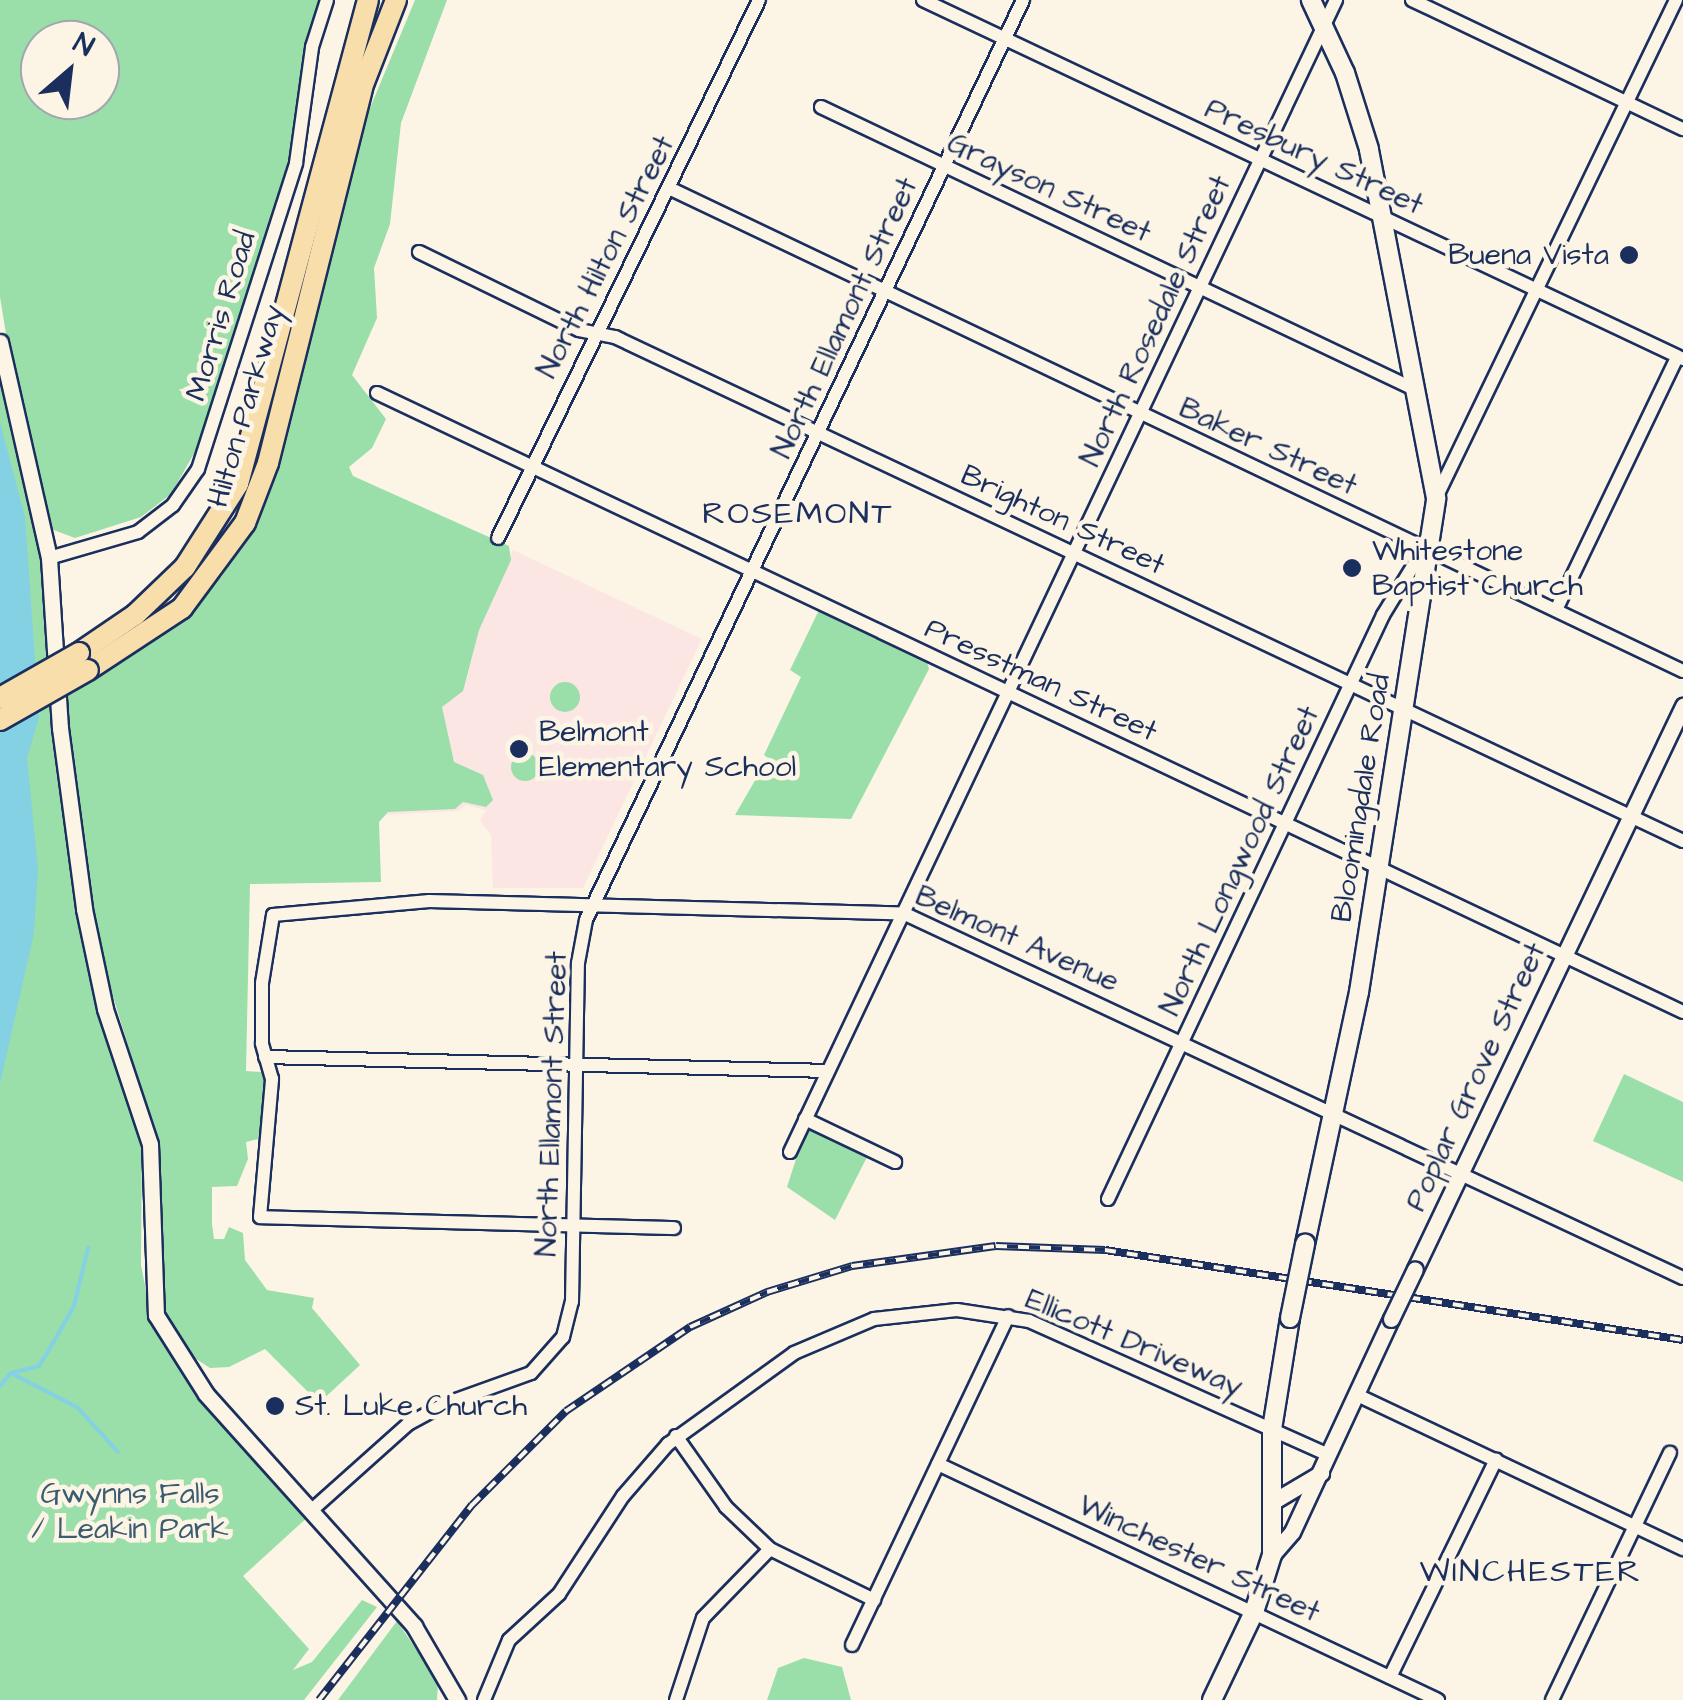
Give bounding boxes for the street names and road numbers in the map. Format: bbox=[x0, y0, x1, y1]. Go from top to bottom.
street label: Presbury Street bbox=[1199, 91, 1429, 223]
street label: Grayson Street bbox=[941, 125, 1157, 251]
street label: North Hilton Street bbox=[529, 130, 683, 384]
street label: North Rosedale Street bbox=[1073, 170, 1239, 472]
street label: North Ellamont Street bbox=[764, 172, 926, 464]
street label: Morris Road bbox=[178, 227, 264, 405]
street label: Hilton Parkway bbox=[200, 301, 292, 511]
street label: Baker Street bbox=[1173, 390, 1363, 504]
street label: Brighton Street bbox=[955, 457, 1171, 583]
street label: Presstman Street bbox=[919, 610, 1163, 750]
street label: Bloomingdale Road bbox=[1324, 671, 1398, 925]
street label: North Longwood Street bbox=[1152, 701, 1328, 1021]
street label: Belmont Avenue bbox=[910, 878, 1124, 1000]
street label: Poplar Grove Street bbox=[1398, 937, 1554, 1217]
street label: North Ellamont Street bbox=[529, 951, 575, 1257]
street label: Ellicott Driveway bbox=[1020, 1281, 1248, 1405]
street label: Winchester Street bbox=[1073, 1487, 1325, 1631]

